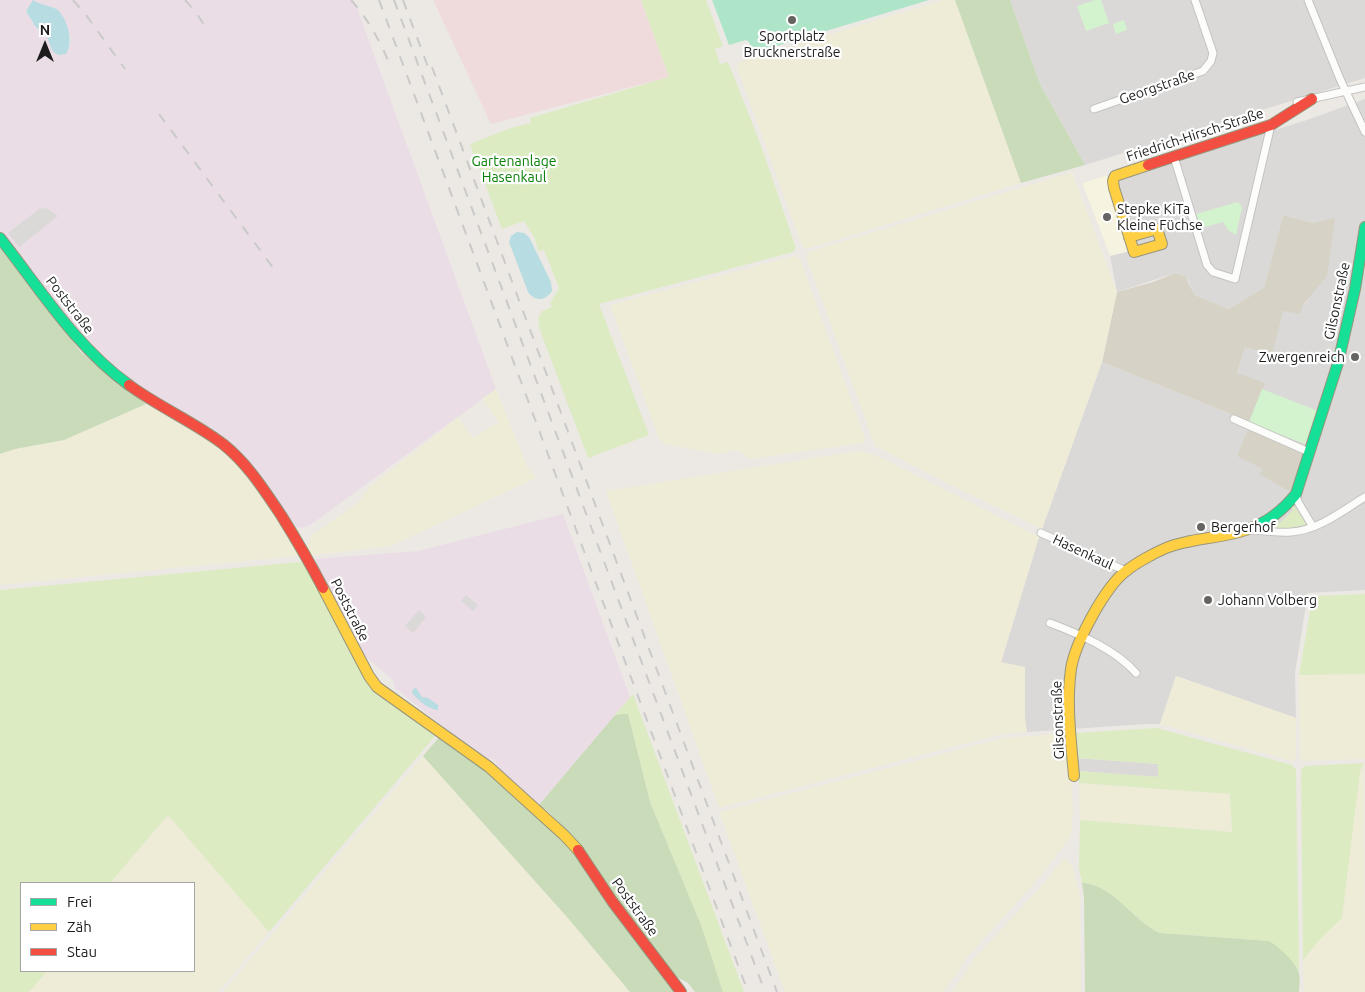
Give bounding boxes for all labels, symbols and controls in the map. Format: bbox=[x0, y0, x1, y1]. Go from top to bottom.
marker: Sportplatz Brucknerstraße bbox=[786, 14, 798, 26]
north arrow bbox=[20, 20, 70, 70]
text: N bbox=[40, 22, 50, 38]
place label: Sportplatz Brucknerstraße bbox=[743, 28, 841, 60]
street label: Georgstraße bbox=[1117, 66, 1197, 108]
street label: Friedrich-Hirsch-Straße bbox=[1124, 105, 1266, 165]
park label: Gartenanlage Hasenkaul bbox=[472, 153, 556, 186]
place label: Stepke KiTa Kleine Füchse bbox=[1117, 201, 1203, 233]
marker: Stepke KiTa Kleine Füchse bbox=[1101, 211, 1113, 223]
street label: Gilsonstraße bbox=[1321, 261, 1353, 341]
street label: Poststraße bbox=[42, 273, 98, 337]
place label: Zwergenreich bbox=[1259, 349, 1345, 365]
marker: Zwergenreich bbox=[1349, 351, 1361, 363]
place label: Bergerhof bbox=[1211, 519, 1276, 535]
marker: Bergerhof bbox=[1195, 521, 1207, 533]
street label: Hasenkaul bbox=[1050, 531, 1116, 573]
street label: Poststraße bbox=[327, 576, 373, 644]
place label: Johann Volberg bbox=[1218, 592, 1317, 608]
marker: Johann Volberg bbox=[1202, 594, 1214, 606]
street label: Gilsonstraße bbox=[1048, 680, 1068, 760]
street label: Poststraße bbox=[608, 874, 662, 940]
legend bbox=[20, 882, 195, 972]
text: Frei bbox=[67, 893, 92, 910]
text: Zäh bbox=[67, 918, 92, 935]
text: Stau bbox=[67, 943, 97, 960]

